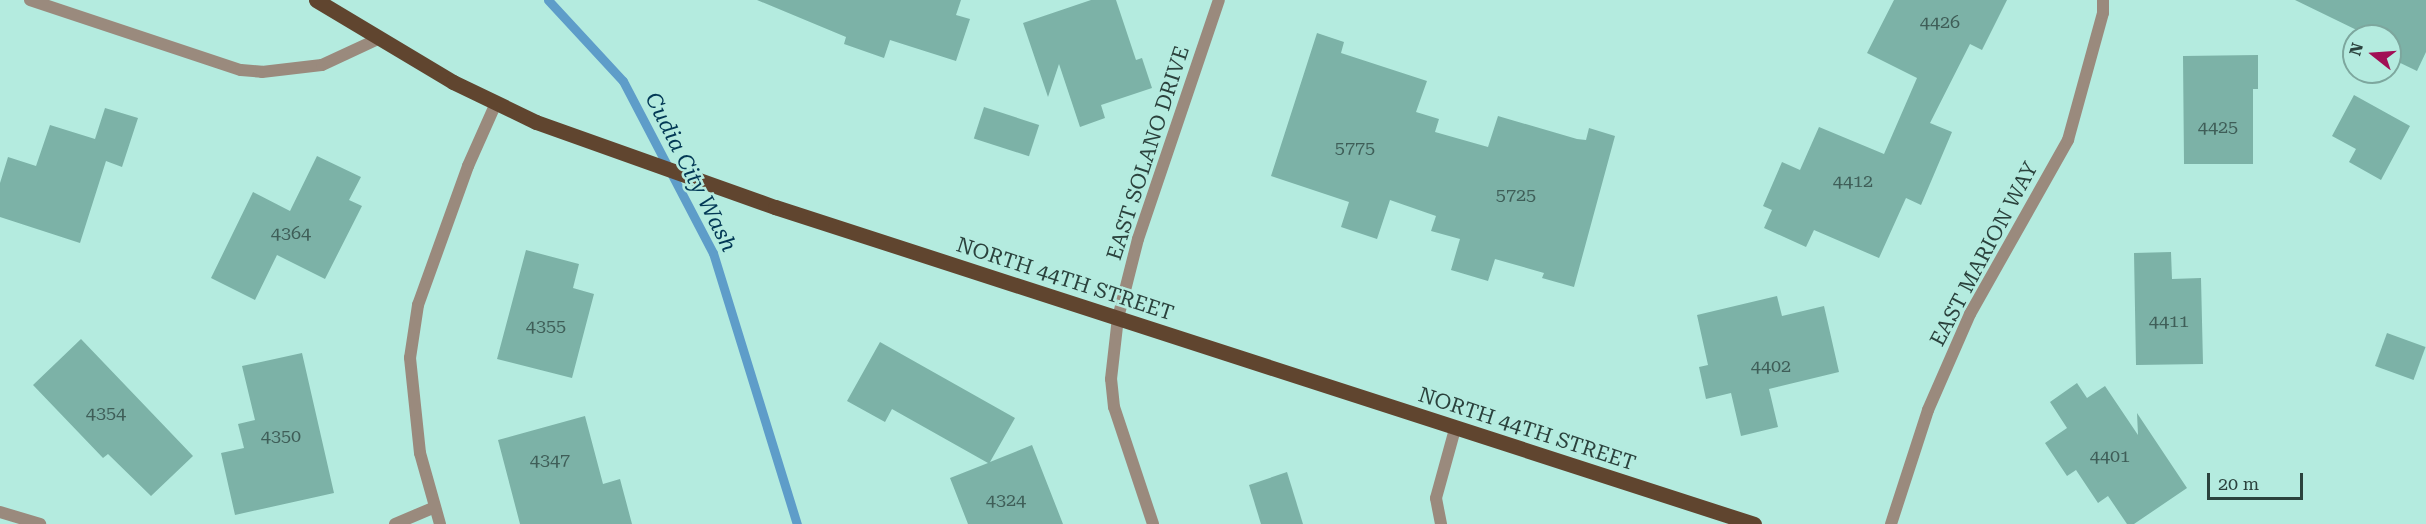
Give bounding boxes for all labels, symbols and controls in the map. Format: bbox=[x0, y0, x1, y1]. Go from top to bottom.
house number: 4426 bbox=[1920, 11, 1960, 33]
north arrow bbox=[2342, 24, 2402, 84]
text: N bbox=[2345, 41, 2367, 58]
street label: EAST SOLANO DRIVE bbox=[1101, 43, 1195, 263]
water label: Cudia City Wash bbox=[640, 88, 742, 256]
house number: 4425 bbox=[2198, 116, 2238, 138]
house number: 5775 bbox=[1335, 137, 1375, 159]
street label: EAST MARION WAY bbox=[1925, 158, 2043, 350]
house number: 4412 bbox=[1833, 170, 1873, 192]
house number: 5725 bbox=[1496, 184, 1536, 206]
house number: 4364 bbox=[271, 222, 311, 244]
street label: NORTH 44TH STREET bbox=[953, 232, 1177, 326]
house number: 4411 bbox=[2149, 310, 2189, 332]
house number: 4355 bbox=[526, 315, 566, 337]
house number: 4402 bbox=[1751, 355, 1791, 377]
street label: NORTH 44TH STREET bbox=[1415, 382, 1639, 476]
house number: 4354 bbox=[86, 402, 126, 424]
house number: 4350 bbox=[261, 425, 301, 447]
house number: 4401 bbox=[2090, 445, 2130, 467]
house number: 4347 bbox=[530, 449, 570, 471]
scale bar bbox=[2210, 461, 2306, 499]
text: 20 m bbox=[2218, 473, 2259, 494]
house number: 4324 bbox=[986, 489, 1026, 511]

